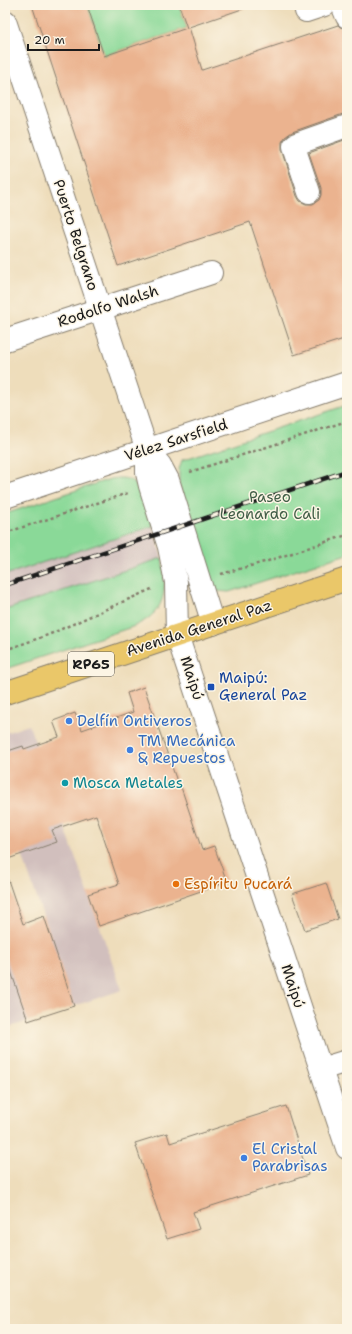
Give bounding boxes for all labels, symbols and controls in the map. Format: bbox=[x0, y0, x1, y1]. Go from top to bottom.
scale bar bbox=[28, 26, 99, 52]
text: 20 m bbox=[34, 32, 65, 48]
street label: Puerto Belgrano bbox=[49, 177, 103, 293]
street label: Rodolfo Walsh bbox=[55, 280, 161, 332]
street label: Vélez Sarsfield bbox=[122, 414, 230, 466]
park label: Paseo Leonardo Cali bbox=[220, 487, 320, 524]
street label: Avenida General Paz bbox=[124, 595, 274, 661]
road number: RP65 bbox=[68, 652, 114, 676]
street label: Maipú bbox=[176, 654, 208, 702]
place label: Maipú: General Paz bbox=[219, 668, 307, 705]
marker: Maipú: General Paz bbox=[206, 682, 216, 692]
place label: Delfín Ontiveros bbox=[77, 711, 192, 731]
marker: Delfín Ontiveros bbox=[64, 716, 74, 726]
place label: TM Mecánica & Repuestos bbox=[138, 731, 236, 768]
marker: TM Mecánica & Repuestos bbox=[125, 745, 135, 755]
place label: Mosca Metales bbox=[73, 773, 183, 793]
marker: Mosca Metales bbox=[60, 778, 70, 788]
place label: Espíritu Pucará bbox=[184, 874, 293, 894]
marker: Espíritu Pucará bbox=[171, 879, 181, 889]
street label: Maipú bbox=[277, 962, 309, 1010]
place label: El Cristal Parabrisas bbox=[252, 1139, 328, 1176]
marker: El Cristal Parabrisas bbox=[239, 1153, 249, 1163]

